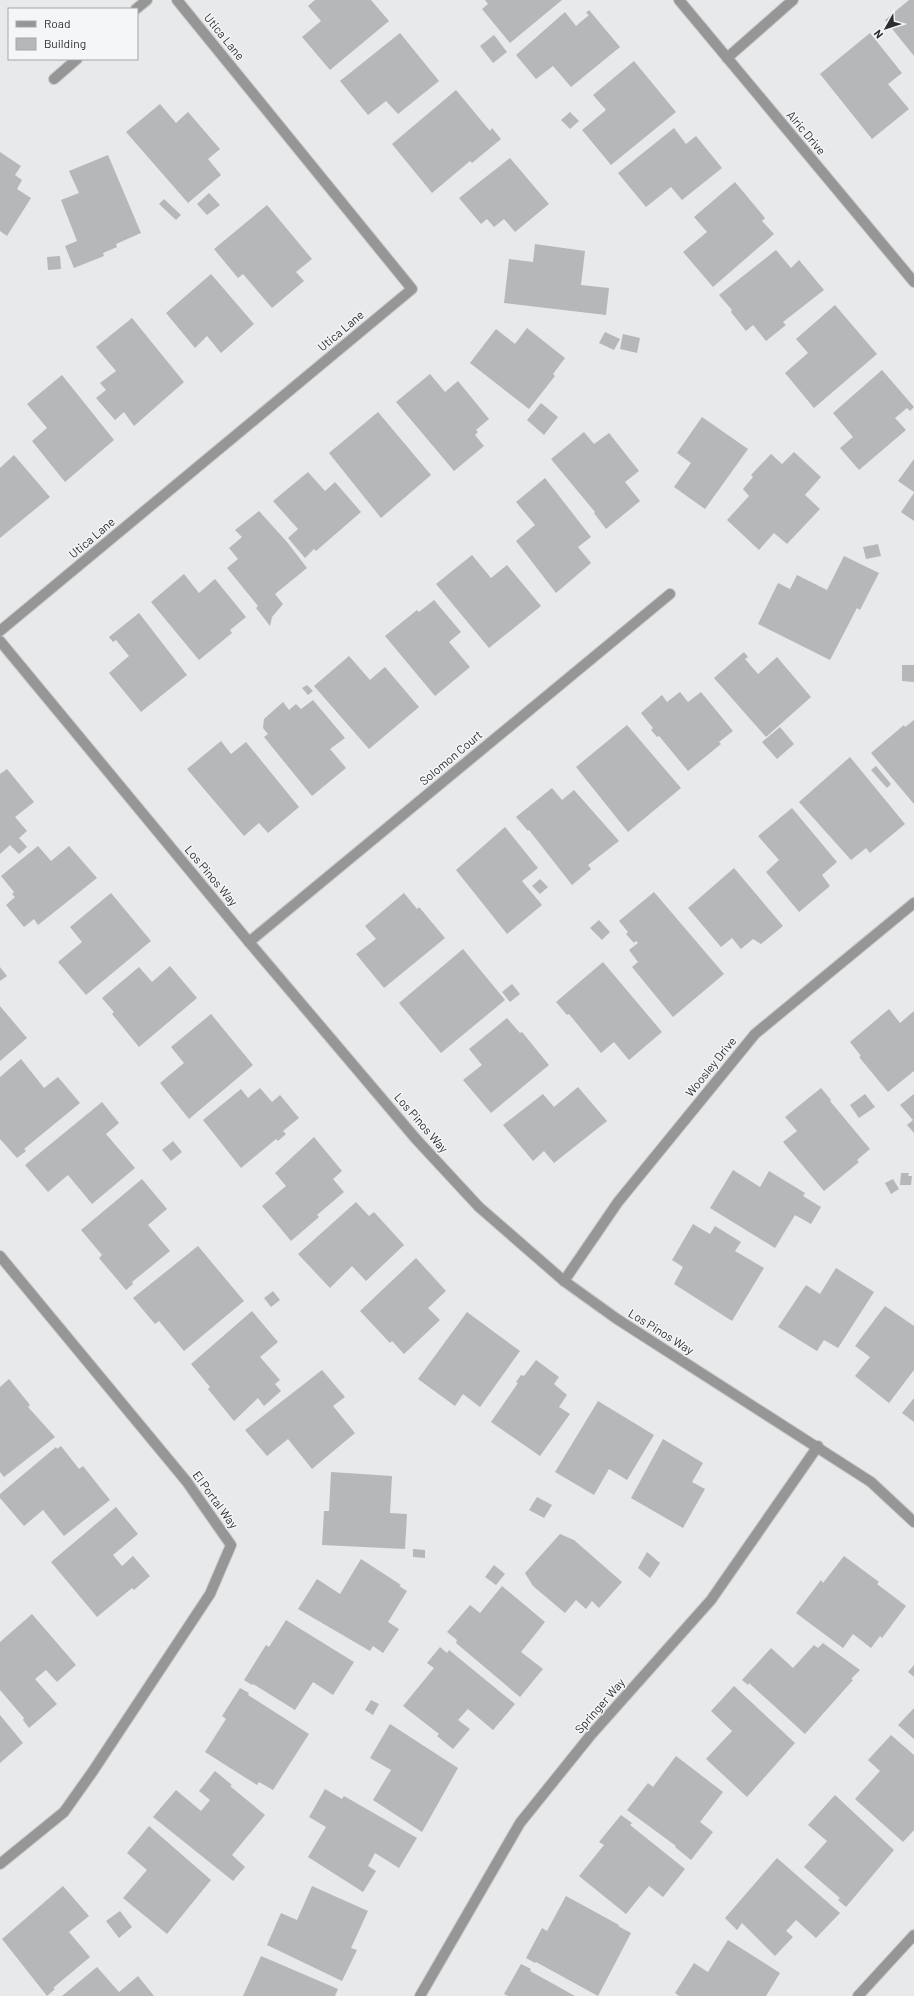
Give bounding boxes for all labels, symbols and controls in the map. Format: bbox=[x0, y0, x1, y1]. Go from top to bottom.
legend bbox=[8, 8, 138, 60]
north arrow bbox=[866, 8, 906, 48]
street label: Utica Lane bbox=[202, 10, 248, 62]
text: Road bbox=[44, 16, 71, 30]
text: N bbox=[870, 28, 885, 42]
text: Building bbox=[44, 36, 86, 50]
street label: Alric Drive bbox=[784, 108, 829, 157]
street label: Utica Lane bbox=[315, 307, 366, 354]
street label: Utica Lane bbox=[66, 514, 117, 561]
street label: Solomon Court bbox=[416, 727, 484, 787]
street label: Los Pinos Way bbox=[183, 842, 241, 909]
street label: Woosley Drive bbox=[682, 1034, 738, 1099]
street label: Los Pinos Way bbox=[392, 1090, 452, 1155]
street label: Los Pinos Way bbox=[626, 1306, 697, 1357]
street label: El Portal Way bbox=[190, 1468, 242, 1531]
street label: Springer Way bbox=[571, 1674, 627, 1736]

